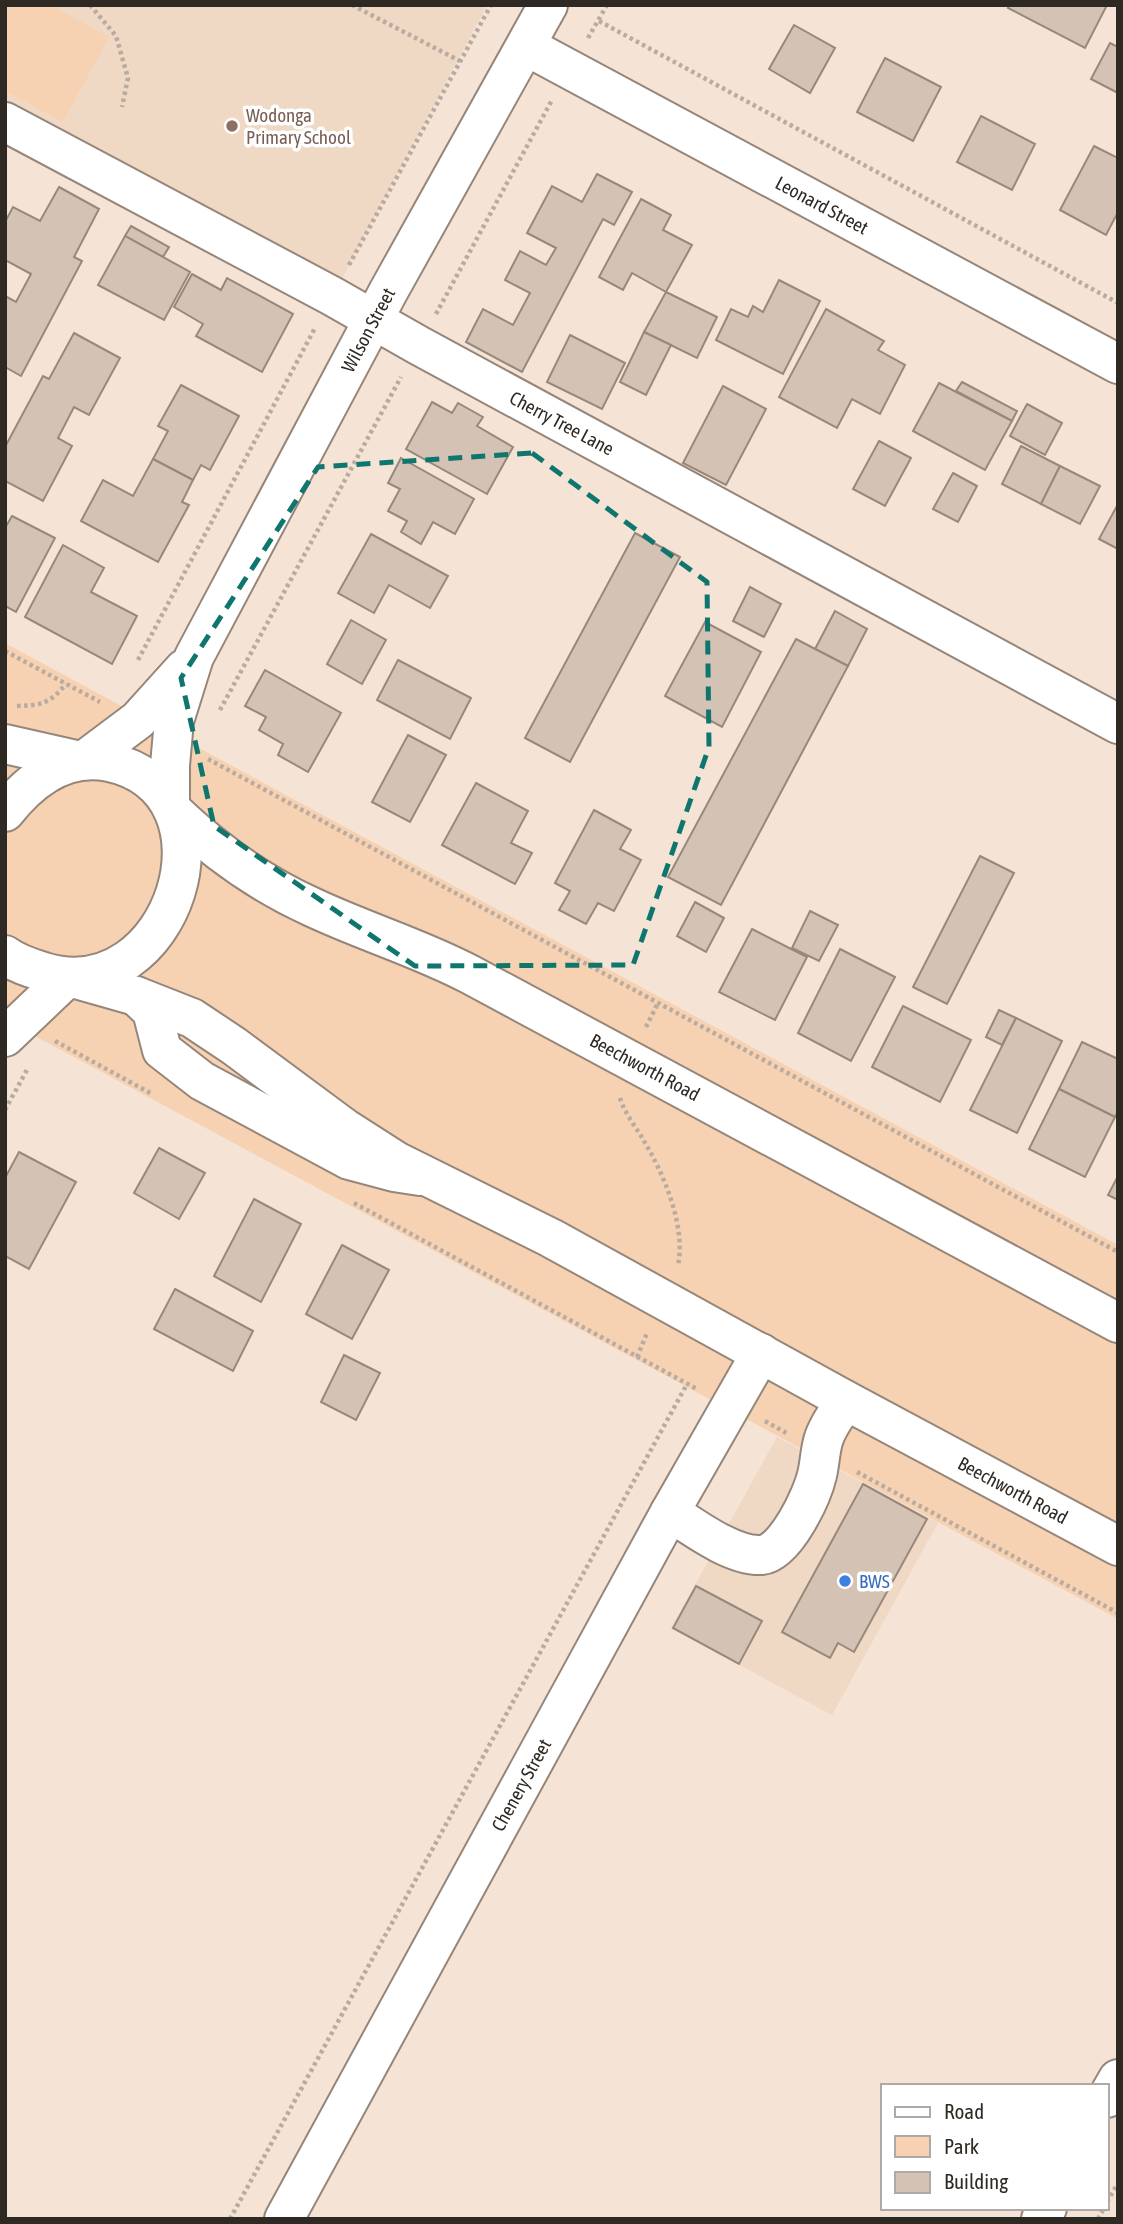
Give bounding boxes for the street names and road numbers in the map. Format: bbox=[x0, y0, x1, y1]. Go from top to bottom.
street label: Leonard Street bbox=[772, 171, 872, 239]
street label: Wilson Street bbox=[337, 284, 399, 376]
street label: Cherry Tree Lane bbox=[506, 386, 618, 460]
street label: Beechworth Road bbox=[586, 1029, 704, 1105]
street label: Beechworth Road bbox=[954, 1452, 1072, 1528]
street label: Chenery Street bbox=[487, 1735, 555, 1835]

